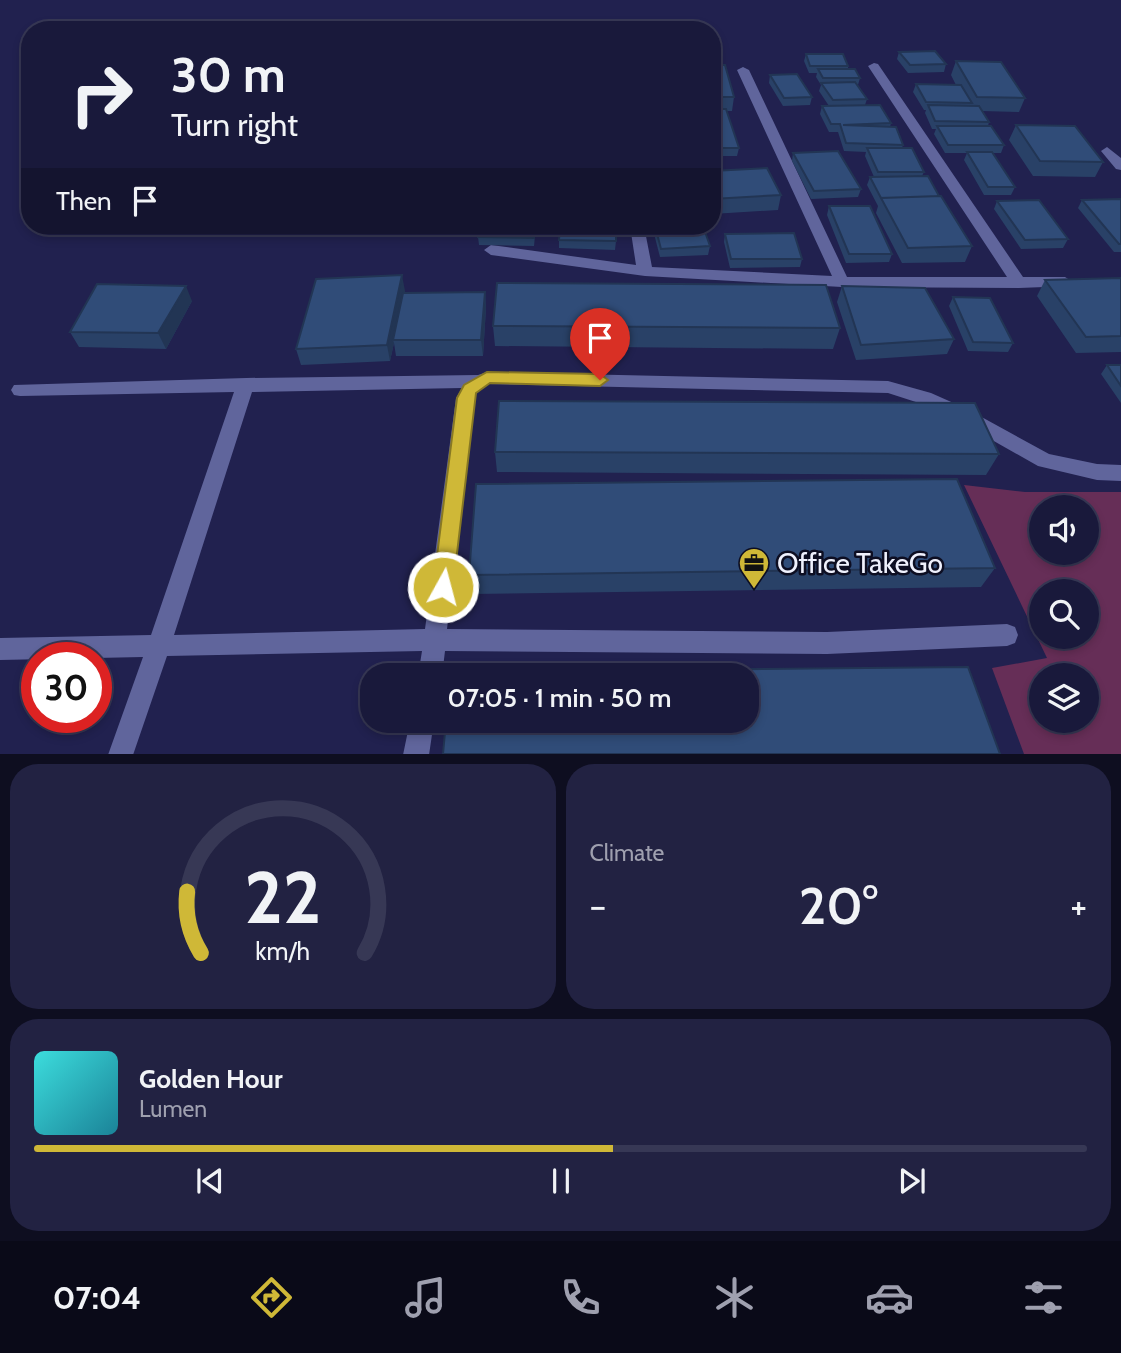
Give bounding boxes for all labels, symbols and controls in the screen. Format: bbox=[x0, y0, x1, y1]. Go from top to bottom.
text: 30 m bbox=[171, 45, 286, 104]
icon: right bbox=[56, 49, 147, 140]
text: Turn right bbox=[171, 105, 298, 144]
icon: arrive bbox=[126, 182, 164, 220]
text: Then bbox=[56, 185, 112, 217]
pin bbox=[570, 308, 630, 380]
icon: arrive bbox=[581, 319, 619, 357]
map controls bbox=[1029, 495, 1099, 733]
button: sound bbox=[1029, 495, 1099, 565]
office icon: Office TakeGo bbox=[737, 546, 771, 590]
place label: Office TakeGo bbox=[777, 546, 943, 580]
position arrow bbox=[406, 550, 480, 624]
button: search bbox=[1029, 579, 1099, 649]
speed limit sign: 30 bbox=[21, 642, 112, 733]
button: layers bbox=[1029, 663, 1099, 733]
text: 07:05 · 1 min · 50 m bbox=[448, 682, 671, 714]
text: Climate bbox=[590, 839, 664, 867]
text: 22 bbox=[244, 853, 321, 941]
text: 20° bbox=[799, 874, 878, 937]
text: − bbox=[590, 882, 606, 929]
text: + bbox=[1070, 882, 1087, 929]
text: km/h bbox=[255, 935, 310, 965]
text: Golden Hour bbox=[139, 1063, 282, 1095]
text: Lumen bbox=[139, 1095, 207, 1123]
icon: previous bbox=[191, 1162, 229, 1200]
icon: pause bbox=[542, 1162, 580, 1200]
icon: next bbox=[893, 1162, 931, 1200]
icon: directions bbox=[247, 1273, 296, 1322]
icon: music bbox=[401, 1273, 450, 1322]
icon: phone bbox=[556, 1273, 605, 1322]
icon: climate bbox=[710, 1273, 759, 1322]
icon: car bbox=[865, 1273, 914, 1322]
icon: filters bbox=[1019, 1273, 1068, 1322]
text: 07:04 bbox=[53, 1278, 141, 1317]

